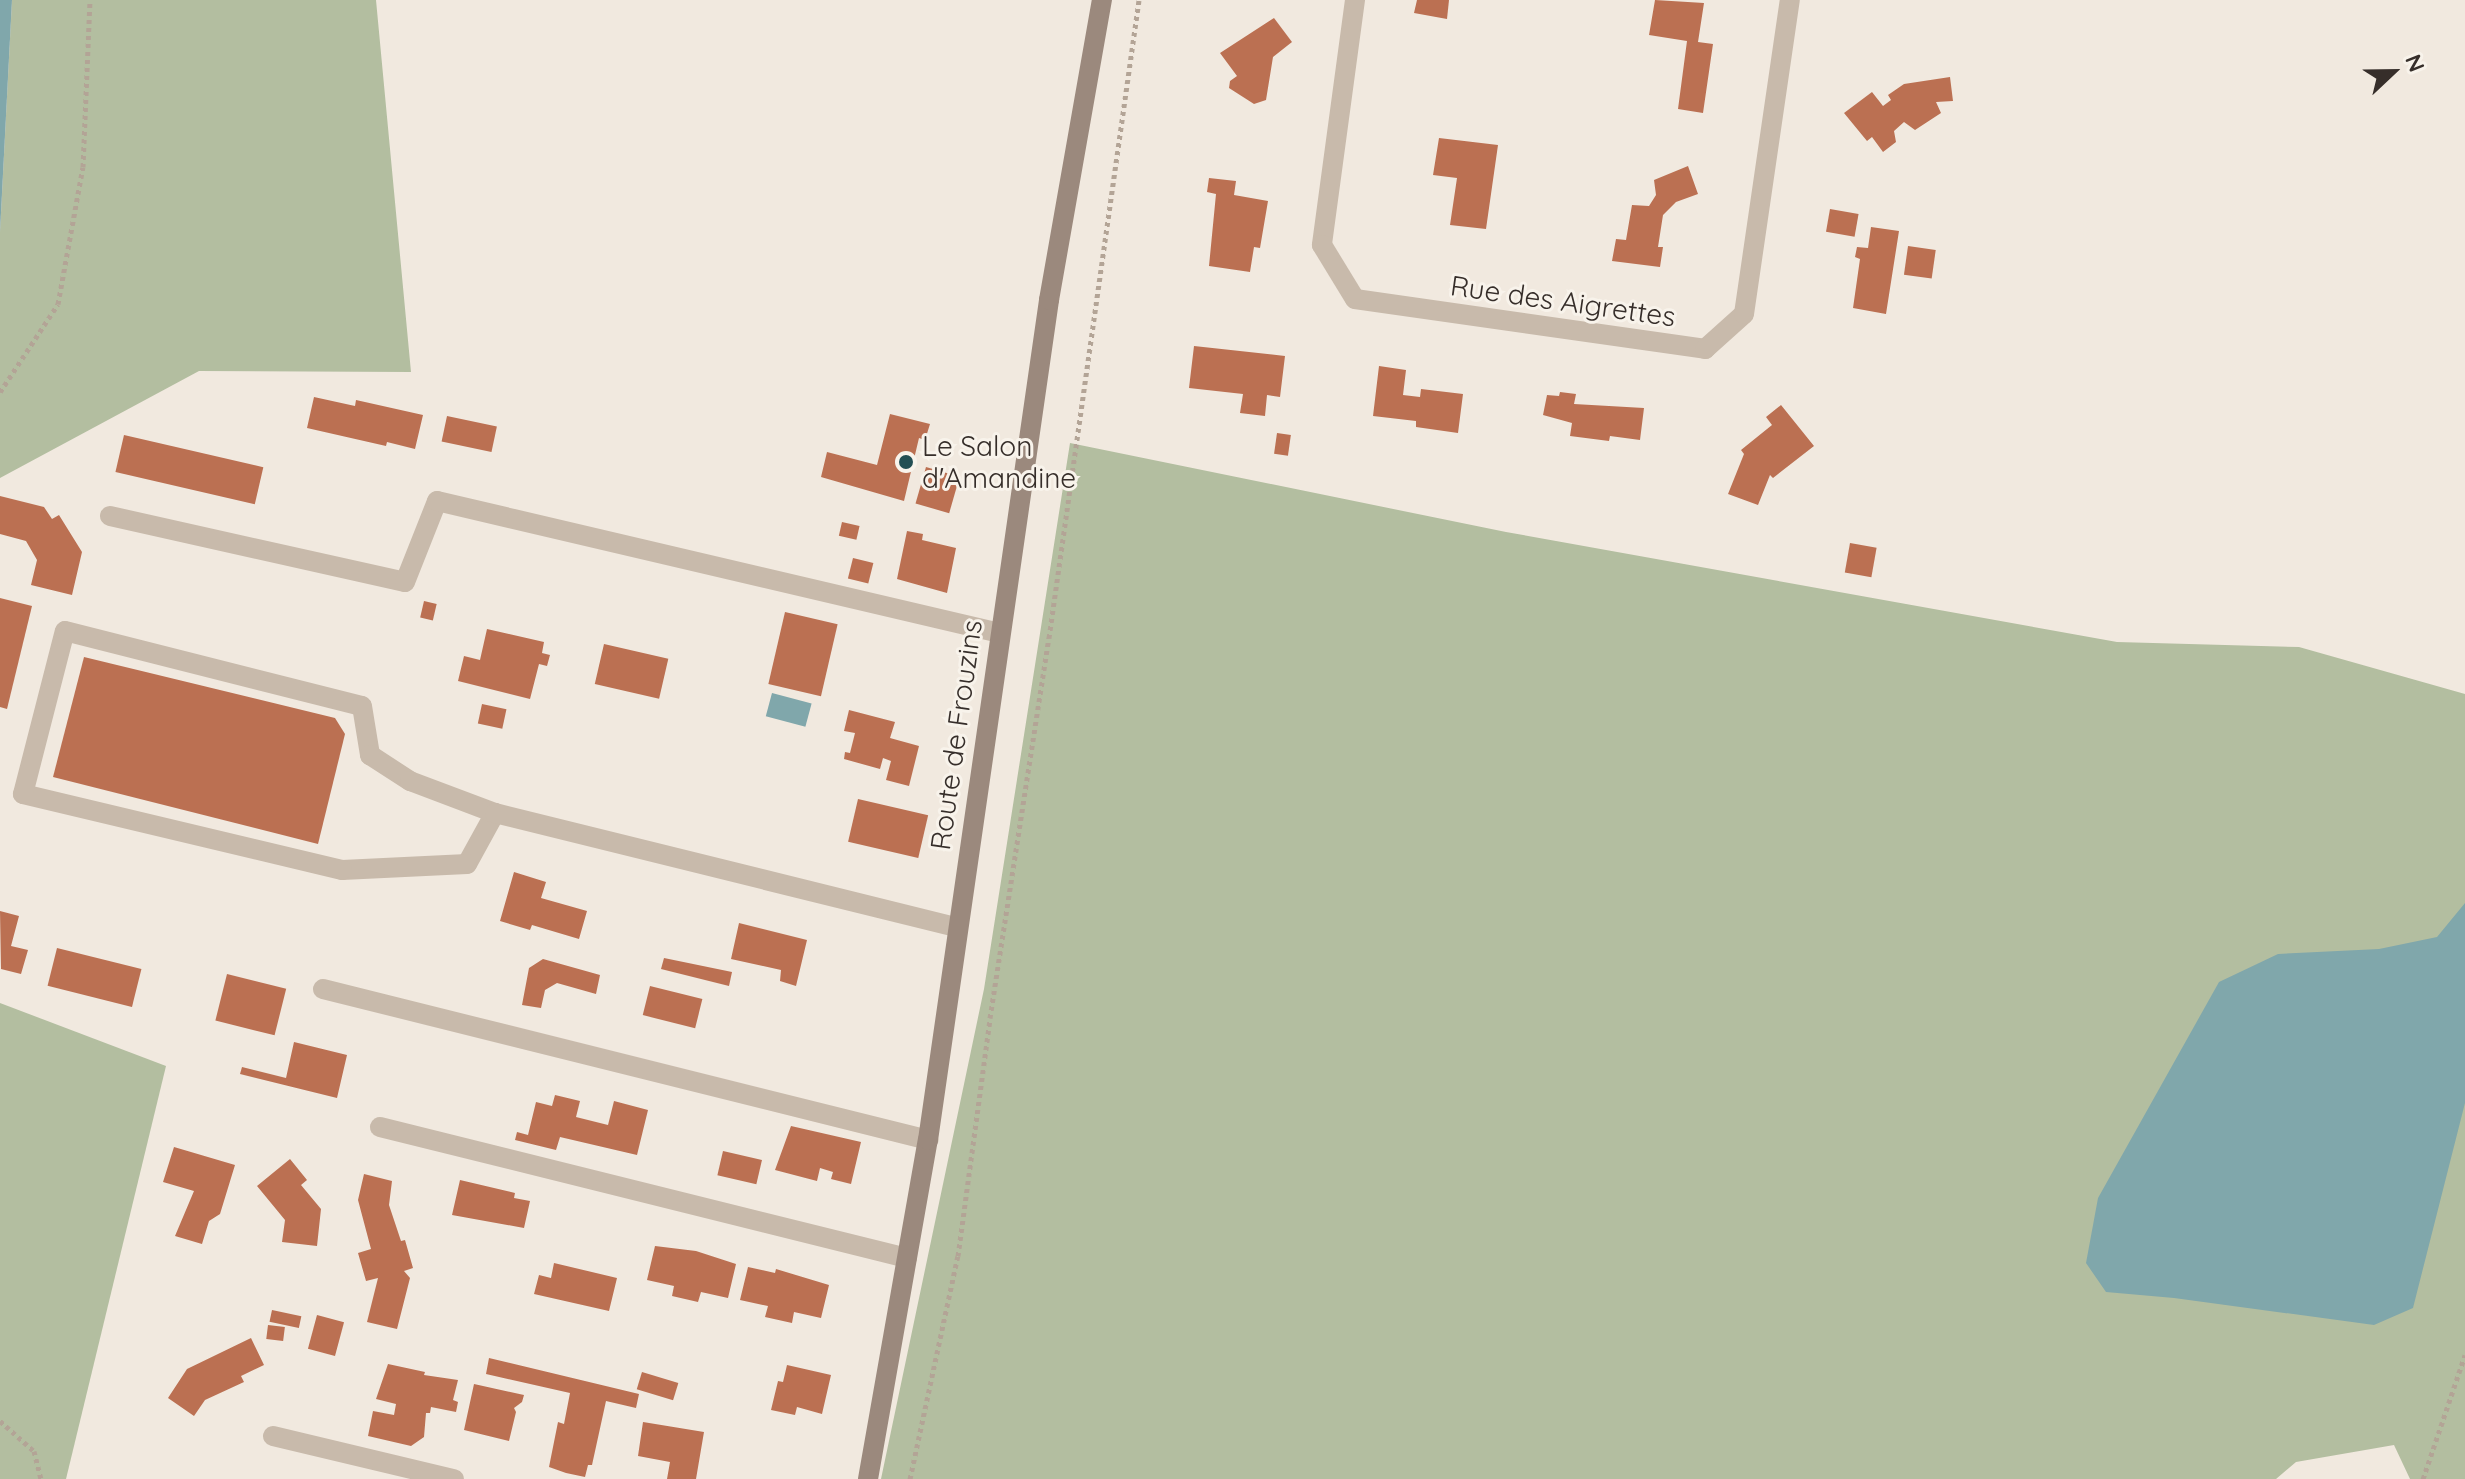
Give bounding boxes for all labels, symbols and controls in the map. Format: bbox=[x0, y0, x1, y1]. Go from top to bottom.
north arrow bbox=[2353, 32, 2433, 112]
text: N bbox=[2399, 50, 2431, 76]
street label: Rue des Aigrettes bbox=[1448, 269, 1678, 333]
place label: Le Salon d'Amandine bbox=[922, 429, 1076, 495]
marker: Le Salon d'Amandine bbox=[897, 453, 915, 471]
street label: Route de Frouzins bbox=[923, 618, 989, 852]

